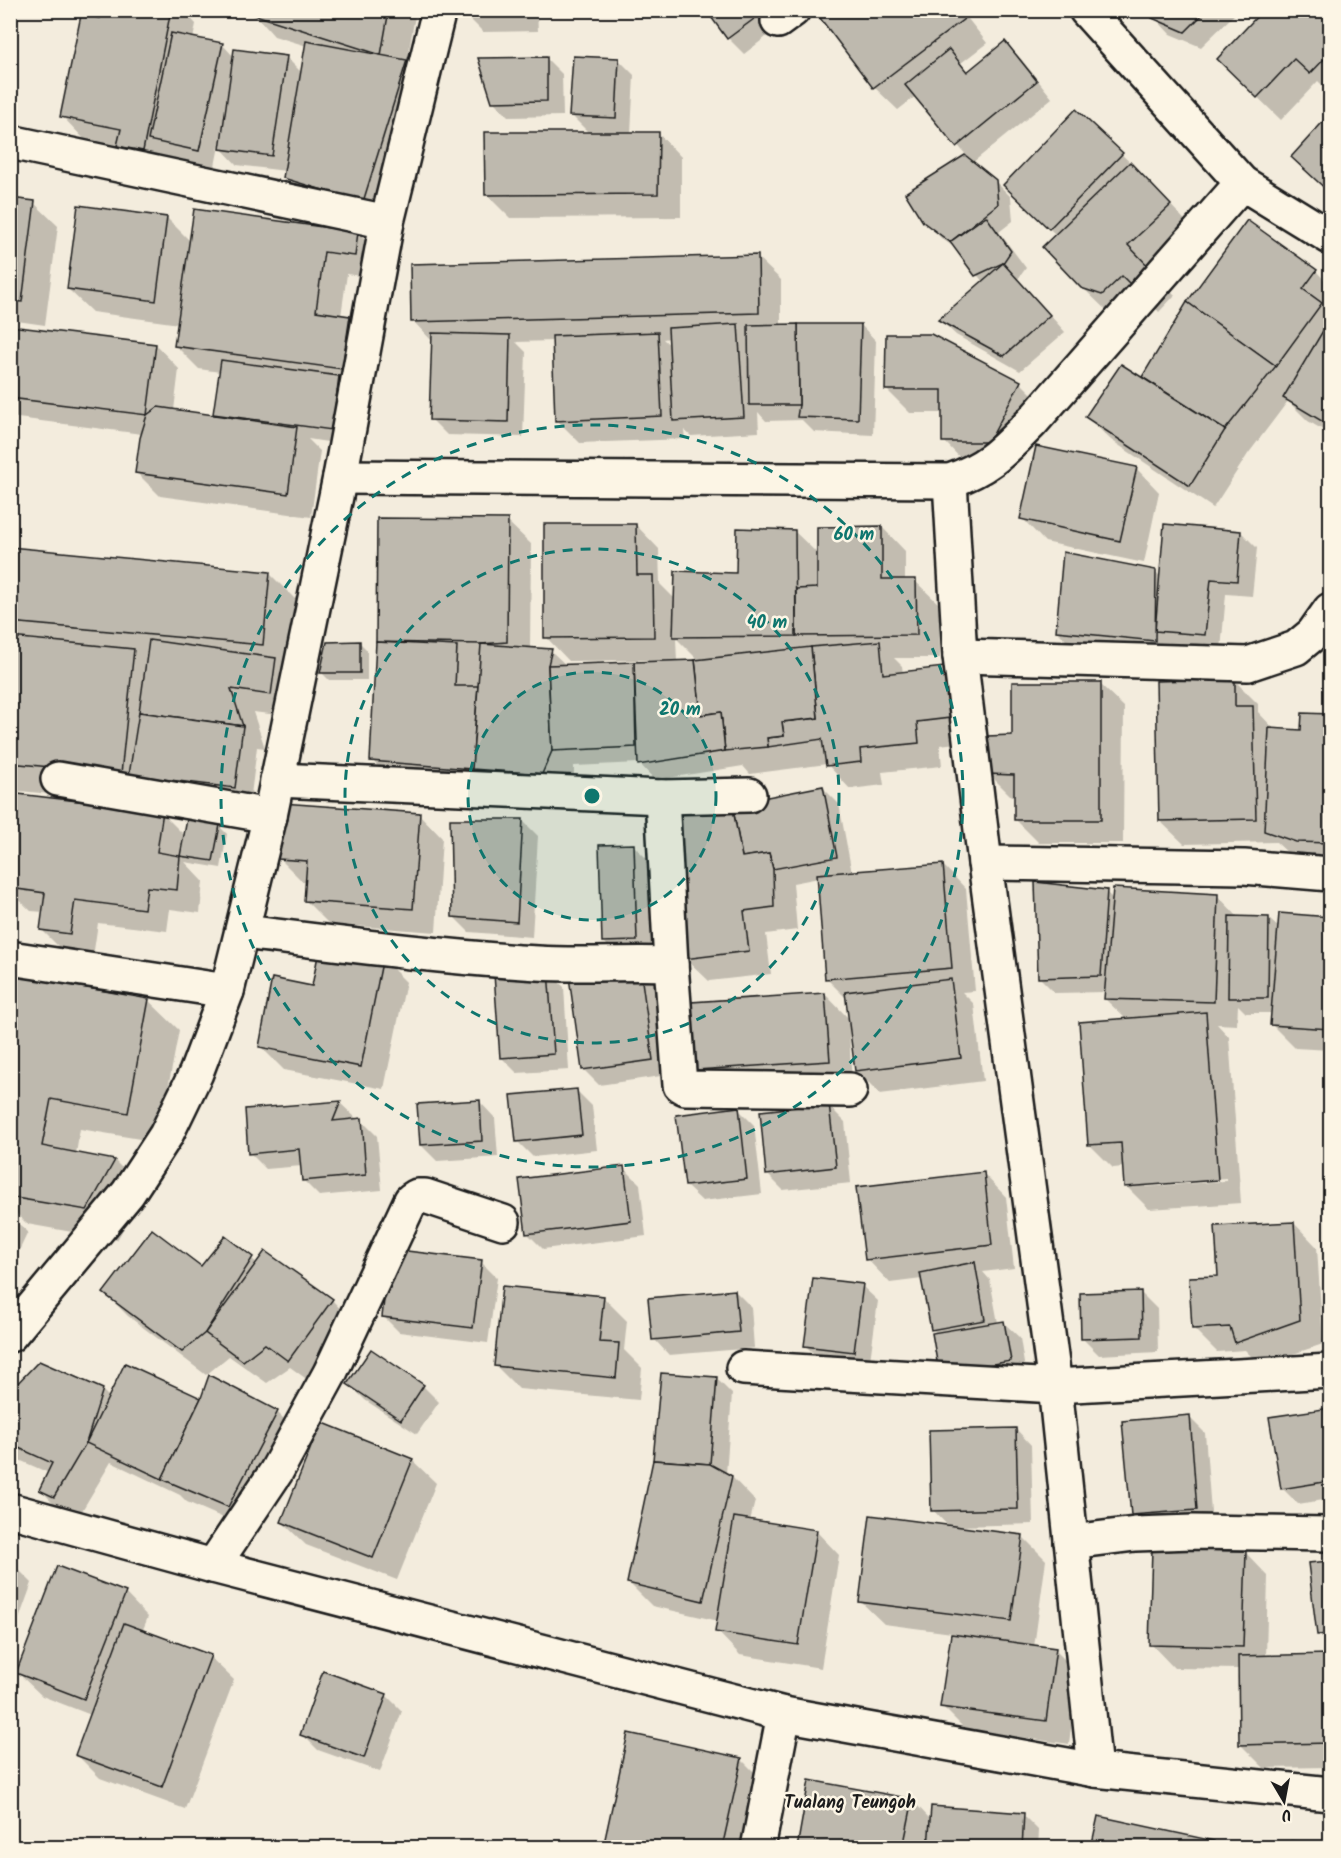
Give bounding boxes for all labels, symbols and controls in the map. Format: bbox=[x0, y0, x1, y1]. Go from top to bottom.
text: 60 m bbox=[834, 521, 875, 550]
text: 40 m bbox=[747, 609, 788, 638]
text: 20 m bbox=[659, 696, 701, 725]
centre of rings bbox=[582, 786, 602, 806]
north arrow bbox=[1254, 1771, 1314, 1831]
district label: Tualang Teungoh bbox=[784, 1789, 916, 1818]
text: U bbox=[1279, 1801, 1293, 1828]

